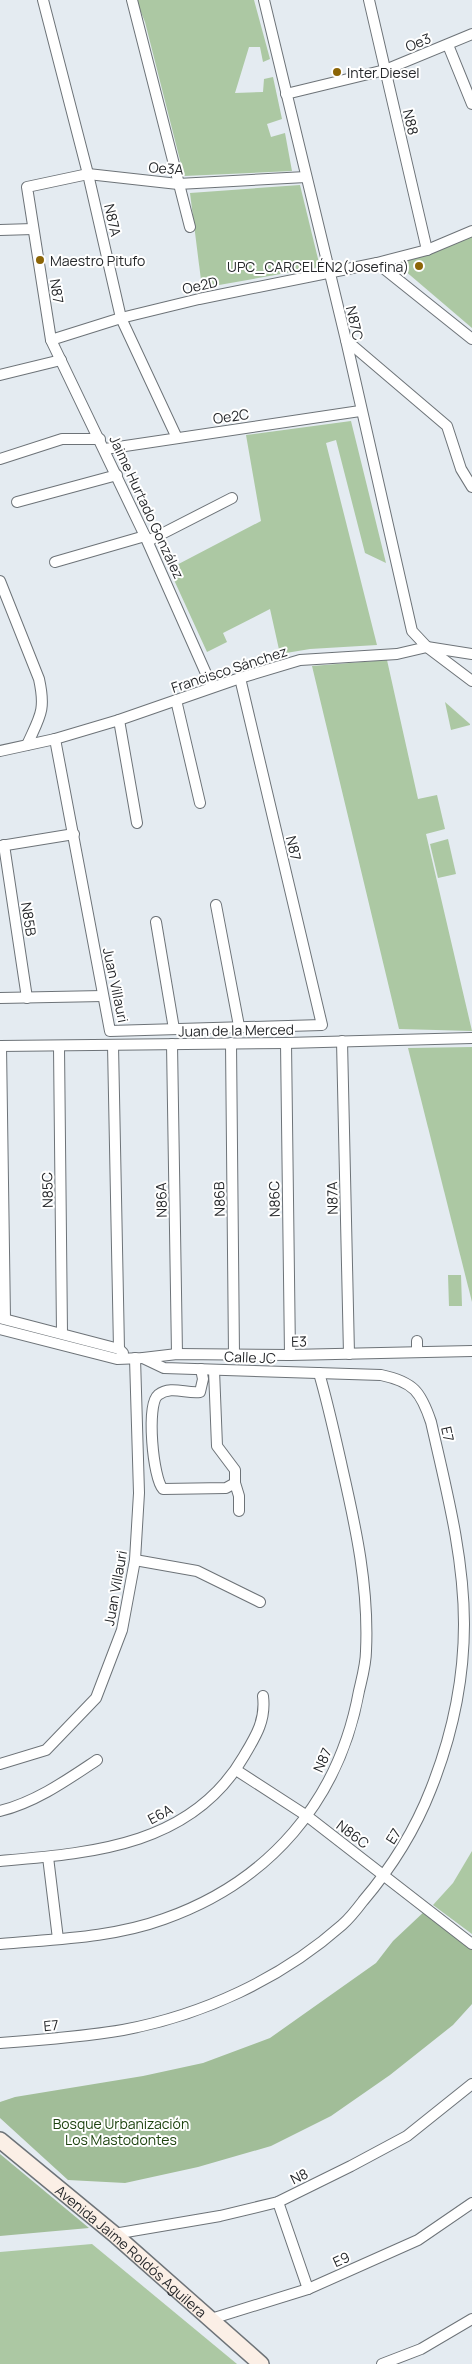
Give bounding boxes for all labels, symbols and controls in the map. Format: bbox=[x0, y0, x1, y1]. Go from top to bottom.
street label: Oe3 bbox=[402, 28, 434, 56]
place label: Inter Diesel bbox=[347, 63, 420, 82]
marker: Inter Diesel bbox=[331, 66, 343, 78]
street label: N88 bbox=[399, 107, 423, 137]
street label: Oe3A bbox=[148, 157, 184, 179]
street label: N87A bbox=[100, 202, 126, 238]
place label: Maestro Pitufo bbox=[50, 251, 145, 270]
marker: Maestro Pitufo bbox=[34, 254, 46, 266]
place label: UPC_CARCELÉN2(Josefina) bbox=[227, 257, 409, 276]
marker: UPC_CARCELÉN2(Josefina) bbox=[413, 260, 425, 272]
street label: Oe2D bbox=[180, 272, 220, 298]
street label: N87 bbox=[46, 277, 68, 305]
street label: N87C bbox=[342, 304, 368, 342]
street label: Oe2C bbox=[212, 404, 250, 428]
street label: Jaime Hurtado González bbox=[105, 432, 189, 582]
street label: Francisco Sánchez bbox=[169, 641, 289, 697]
street label: N87 bbox=[282, 834, 306, 862]
street label: N85B bbox=[17, 901, 41, 938]
street label: Juan Villauri bbox=[99, 946, 133, 1024]
street label: Juan de la Merced bbox=[178, 1019, 294, 1041]
street label: N85C bbox=[37, 1172, 57, 1208]
street label: N86B bbox=[209, 1181, 229, 1217]
street label: N86C bbox=[264, 1181, 284, 1217]
street label: N87A bbox=[322, 1181, 342, 1215]
street label: N86A bbox=[151, 1182, 171, 1218]
street label: E3 bbox=[291, 1331, 307, 1351]
street label: Calle JC bbox=[224, 1347, 276, 1367]
street label: E7 bbox=[437, 1425, 459, 1443]
street label: Juan Villauri bbox=[99, 1549, 131, 1627]
street label: N87 bbox=[308, 1745, 336, 1775]
street label: E6A bbox=[144, 1800, 176, 1828]
street label: N86C bbox=[333, 1815, 373, 1853]
street label: E7 bbox=[381, 1825, 405, 1847]
street label: E7 bbox=[43, 2015, 59, 2035]
park label: Bosque Urbanización Los Mastodontes bbox=[53, 2114, 189, 2149]
street label: N8 bbox=[287, 2164, 311, 2188]
street label: Avenida Jaime Roldós Aguilera bbox=[52, 2180, 211, 2321]
street label: E9 bbox=[330, 2247, 352, 2271]

